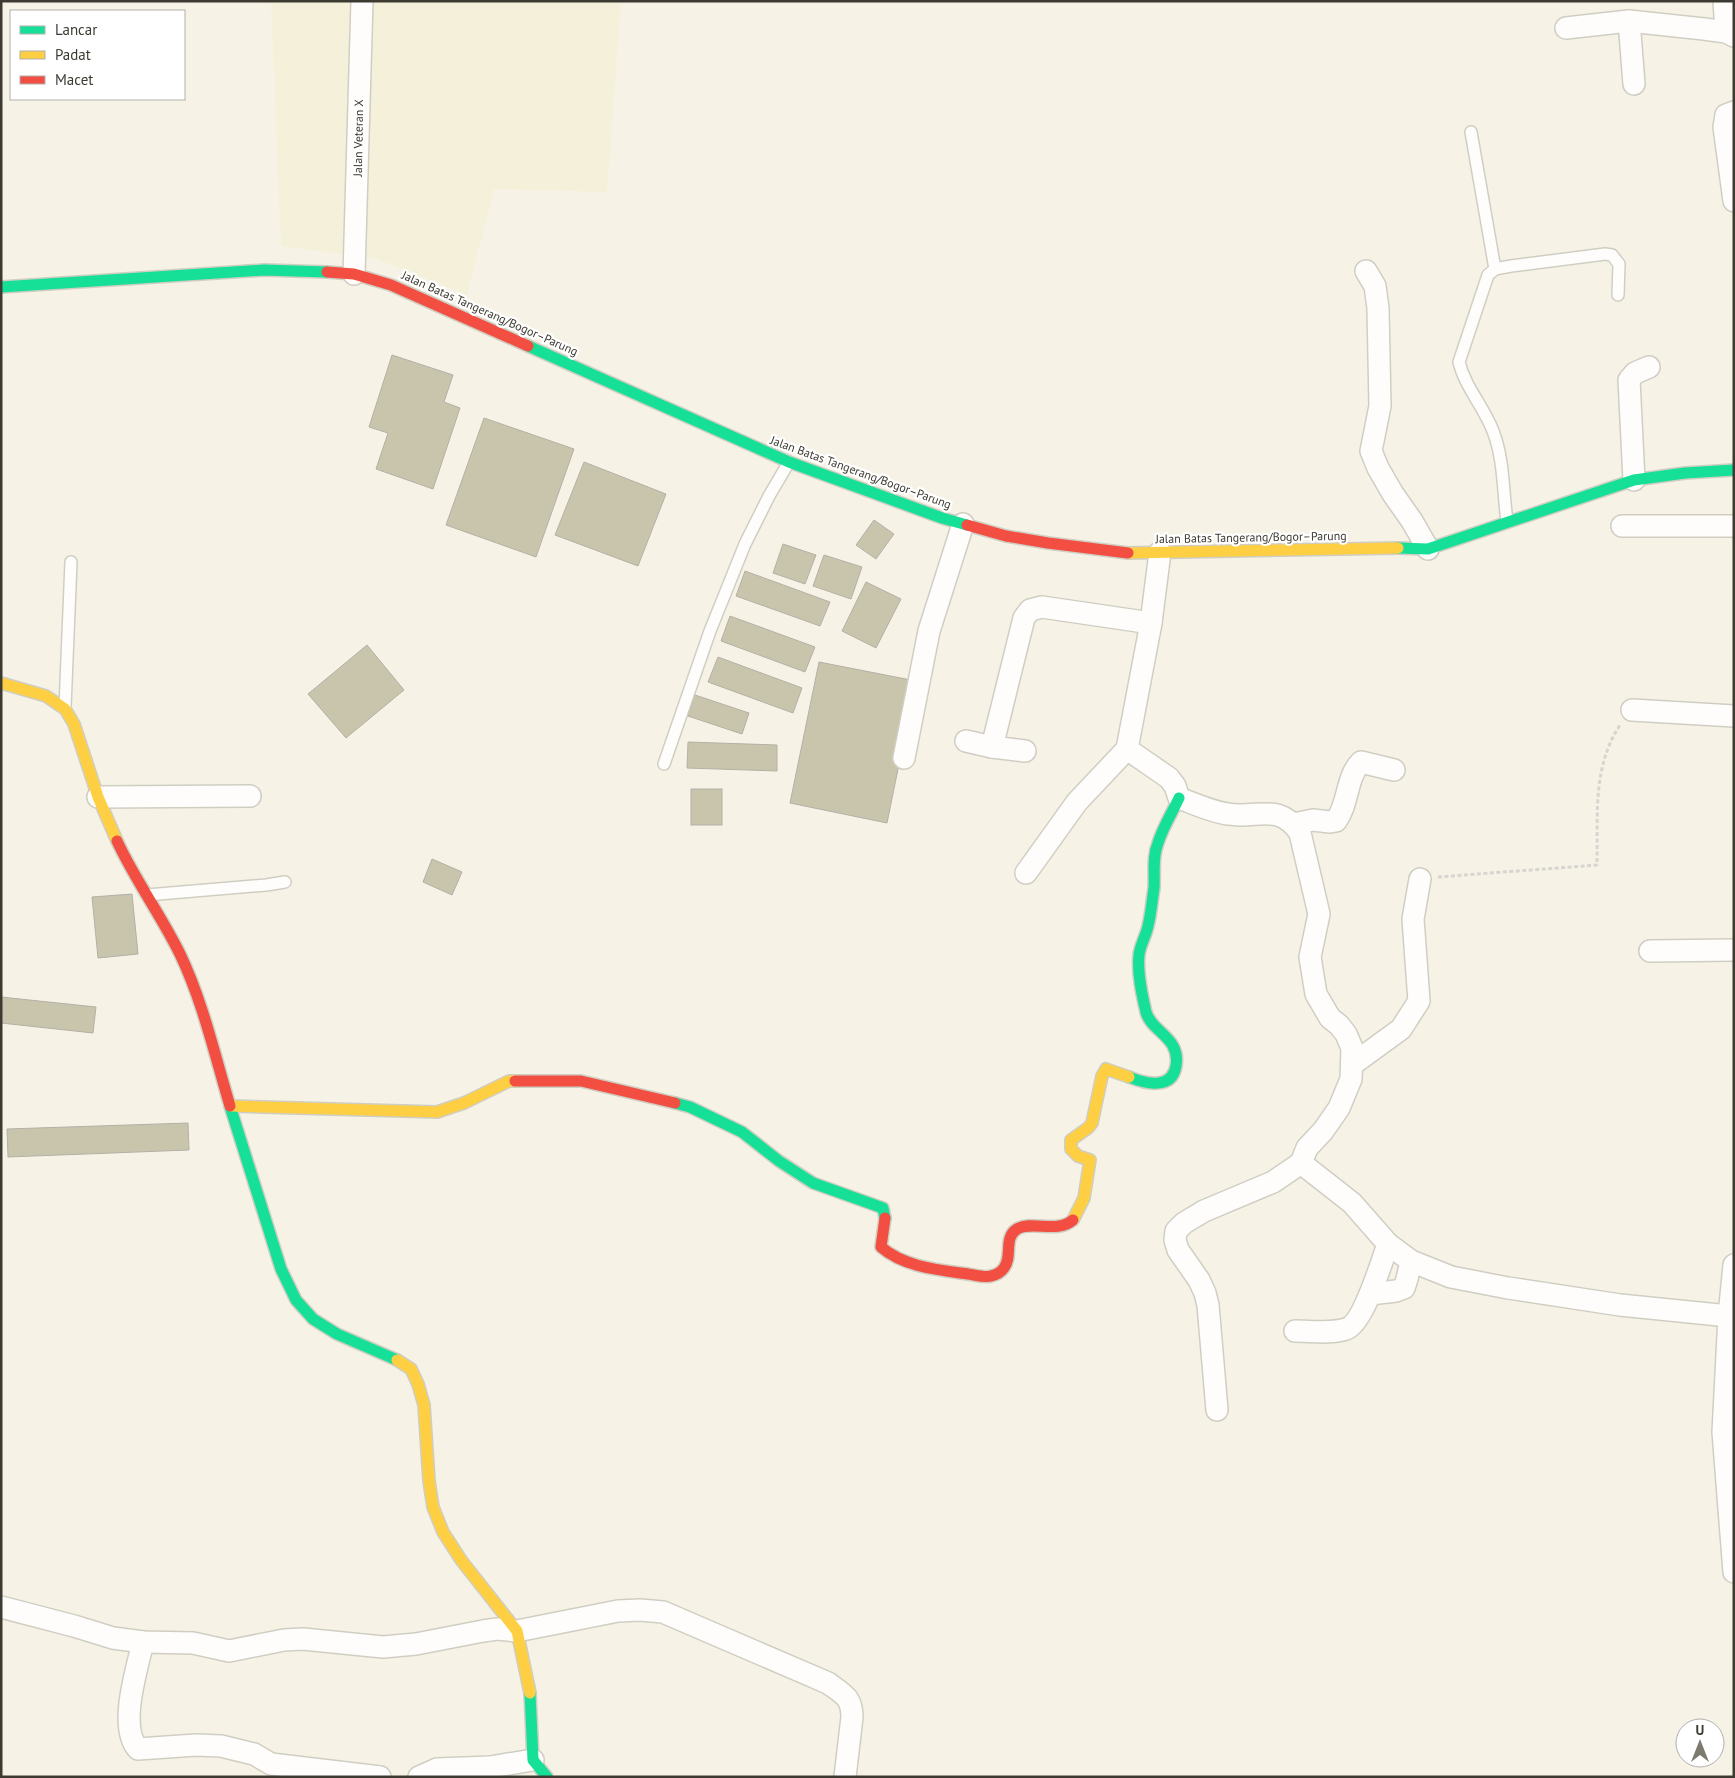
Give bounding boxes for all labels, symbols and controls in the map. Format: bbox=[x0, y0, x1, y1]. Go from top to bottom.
legend bbox=[10, 10, 185, 100]
text: Lancar bbox=[55, 20, 97, 39]
text: Padat bbox=[55, 45, 91, 64]
text: Macet bbox=[55, 70, 93, 89]
street label: Jalan Veteran X bbox=[350, 99, 366, 178]
street label: Jalan Batas Tangerang/Bogor–Parung bbox=[399, 267, 580, 359]
street label: Jalan Batas Tangerang/Bogor–Parung bbox=[768, 432, 953, 512]
street label: Jalan Batas Tangerang/Bogor–Parung bbox=[1154, 528, 1347, 546]
north arrow bbox=[1675, 1718, 1725, 1768]
text: U bbox=[1696, 1721, 1704, 1739]

